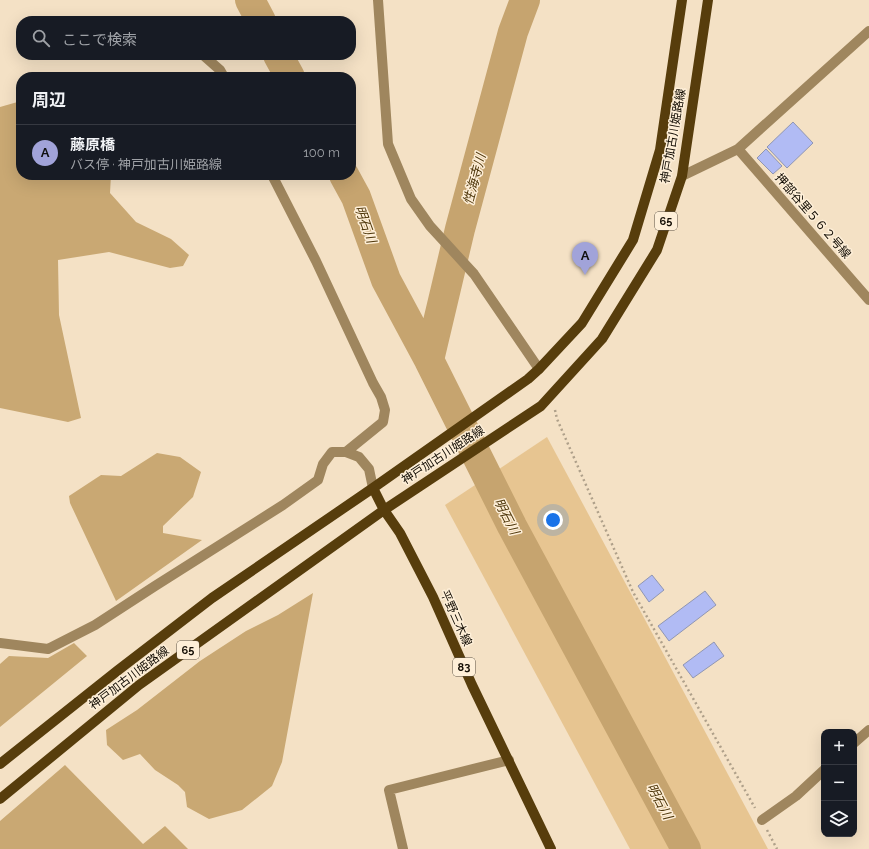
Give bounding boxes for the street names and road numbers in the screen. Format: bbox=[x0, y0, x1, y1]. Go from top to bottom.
street label: 神戸加古川姫路線 bbox=[658, 88, 688, 184]
street label: 押部谷里５６２号線 bbox=[772, 171, 854, 261]
road number: 65 bbox=[655, 212, 677, 230]
street label: 神戸加古川姫路線 bbox=[399, 423, 487, 487]
street label: 平野三木線 bbox=[437, 588, 475, 648]
road number: 65 bbox=[177, 641, 199, 659]
street label: 神戸加古川姫路線 bbox=[86, 644, 172, 712]
road number: 83 bbox=[453, 658, 475, 676]

